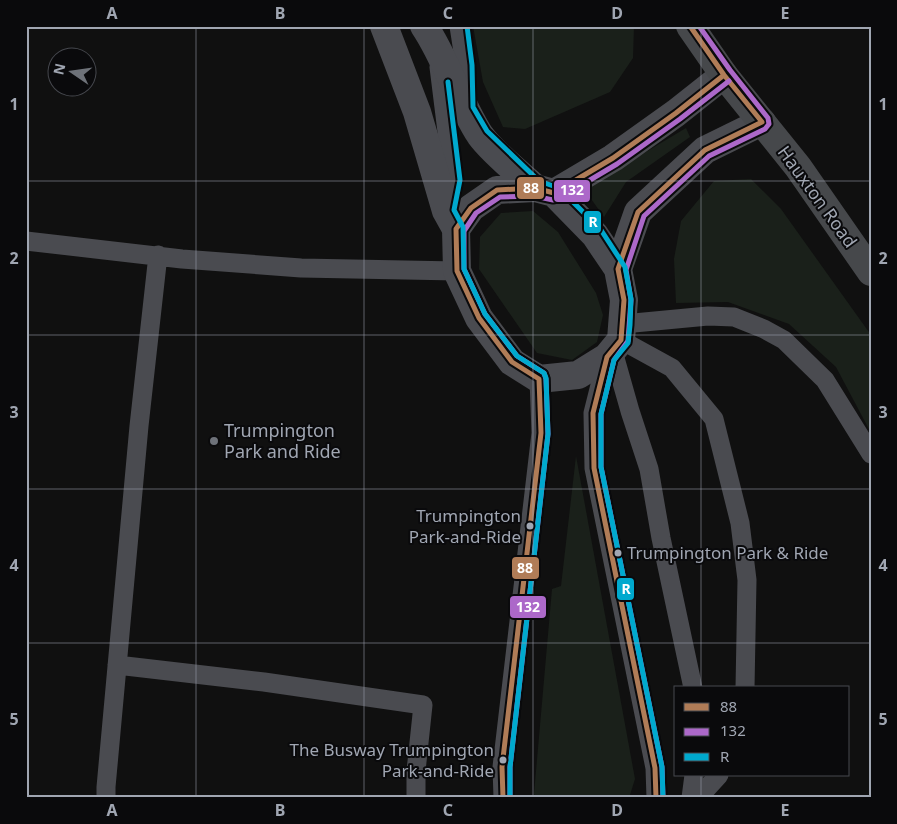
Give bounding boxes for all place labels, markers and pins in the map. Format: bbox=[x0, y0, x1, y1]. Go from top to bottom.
place label: Trumpington Park and Ride bbox=[224, 418, 341, 463]
marker: Trumpington Park and Ride bbox=[208, 435, 220, 447]
place label: Trumpington Park-and-Ride bbox=[409, 504, 521, 548]
marker: Trumpington Park-and-Ride bbox=[525, 521, 535, 531]
place label: Trumpington Park & Ride bbox=[627, 541, 828, 564]
marker: Trumpington Park & Ride bbox=[613, 548, 623, 558]
place label: The Busway Trumpington Park-and-Ride bbox=[290, 738, 494, 782]
marker: The Busway Trumpington Park-and-Ride bbox=[498, 755, 508, 765]

